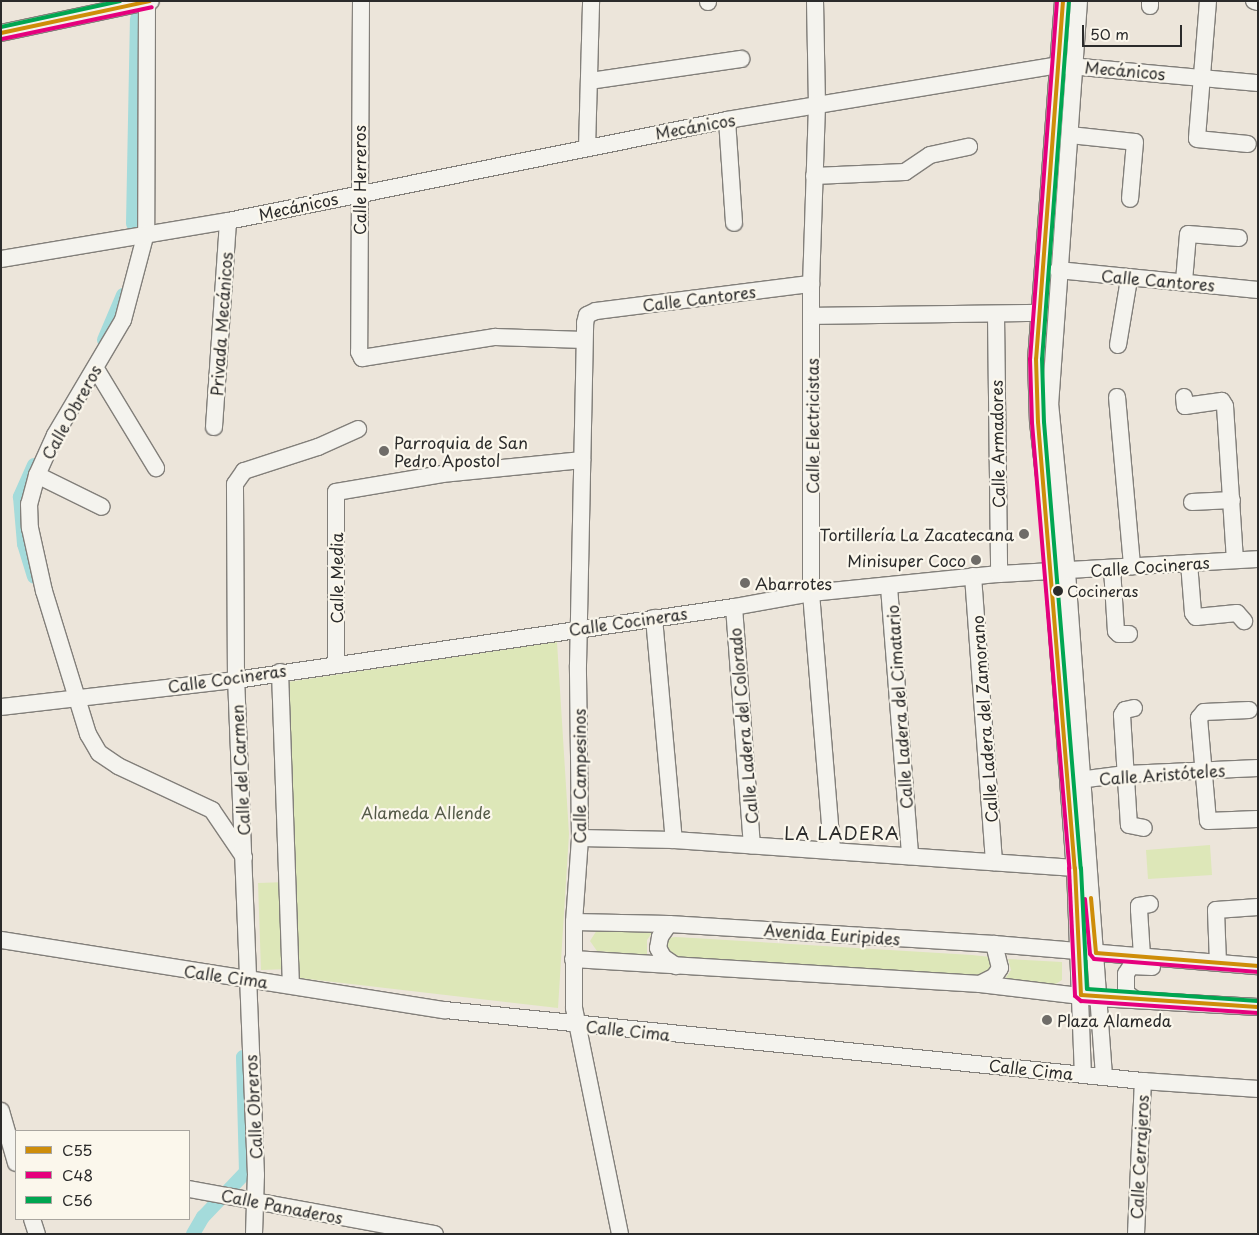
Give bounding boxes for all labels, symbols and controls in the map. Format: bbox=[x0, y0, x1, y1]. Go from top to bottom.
scale bar bbox=[1084, 15, 1184, 47]
text: 50 m bbox=[1090, 22, 1129, 45]
street label: Mecánicos bbox=[1084, 57, 1166, 83]
street label: Mecánicos bbox=[654, 110, 736, 142]
street label: Calle Herreros bbox=[349, 124, 369, 236]
street label: Mecánicos bbox=[256, 188, 340, 224]
street label: Privada Mecánicos bbox=[206, 251, 236, 397]
street label: Calle Cantores bbox=[1100, 265, 1216, 295]
street label: Calle Cantores bbox=[641, 282, 757, 314]
street label: Calle Electricistas bbox=[802, 358, 822, 494]
street label: Calle Obreros bbox=[37, 361, 105, 463]
street label: Calle Armadores bbox=[986, 379, 1008, 509]
place label: Parroquia de San Pedro Apostol bbox=[394, 432, 526, 470]
marker: Parroquia de San Pedro Apostol bbox=[378, 445, 390, 457]
place label: Tortillería La Zacatecana bbox=[818, 524, 1014, 544]
marker: Tortillería La Zacatecana bbox=[1018, 528, 1030, 540]
street label: Calle Media bbox=[326, 533, 346, 623]
place label: Minisuper Coco bbox=[847, 550, 966, 570]
street label: Calle Cocineras bbox=[1089, 552, 1211, 580]
marker: Minisuper Coco bbox=[970, 554, 982, 566]
place label: Abarrotes bbox=[755, 573, 832, 593]
marker: Abarrotes bbox=[739, 577, 751, 589]
place label: Cocineras bbox=[1067, 582, 1138, 600]
marker: Cocineras bbox=[1053, 586, 1063, 596]
street label: Calle Cocineras bbox=[567, 603, 689, 639]
street label: Calle Ladera del Cimatario bbox=[882, 604, 916, 810]
street label: Calle Ladera del Zamorano bbox=[967, 615, 1001, 823]
street label: Calle Ladera del Colorado bbox=[725, 627, 761, 825]
street label: Calle Cocineras bbox=[166, 660, 288, 696]
street label: Calle del Carmen bbox=[227, 703, 253, 837]
street label: Calle Campesinos bbox=[569, 708, 589, 844]
street label: Calle Aristóteles bbox=[1098, 760, 1226, 788]
park label: Alameda Allende bbox=[361, 802, 491, 822]
district label: LA LADERA bbox=[783, 822, 901, 844]
street label: Avenida Euripides bbox=[763, 920, 901, 948]
street label: Calle Cima bbox=[182, 961, 270, 991]
place label: Plaza Alameda bbox=[1057, 1010, 1172, 1030]
marker: Plaza Alameda bbox=[1041, 1014, 1053, 1026]
street label: Calle Cima bbox=[585, 1016, 671, 1044]
street label: Calle Obreros bbox=[241, 1054, 265, 1160]
street label: Calle Cima bbox=[988, 1055, 1074, 1083]
street label: Calle Cerrajeros bbox=[1126, 1094, 1152, 1220]
legend bbox=[15, 1130, 190, 1220]
text: C55 bbox=[62, 1138, 92, 1161]
text: C48 bbox=[62, 1163, 93, 1186]
street label: Calle Panaderos bbox=[219, 1185, 345, 1227]
text: C56 bbox=[62, 1188, 93, 1211]

